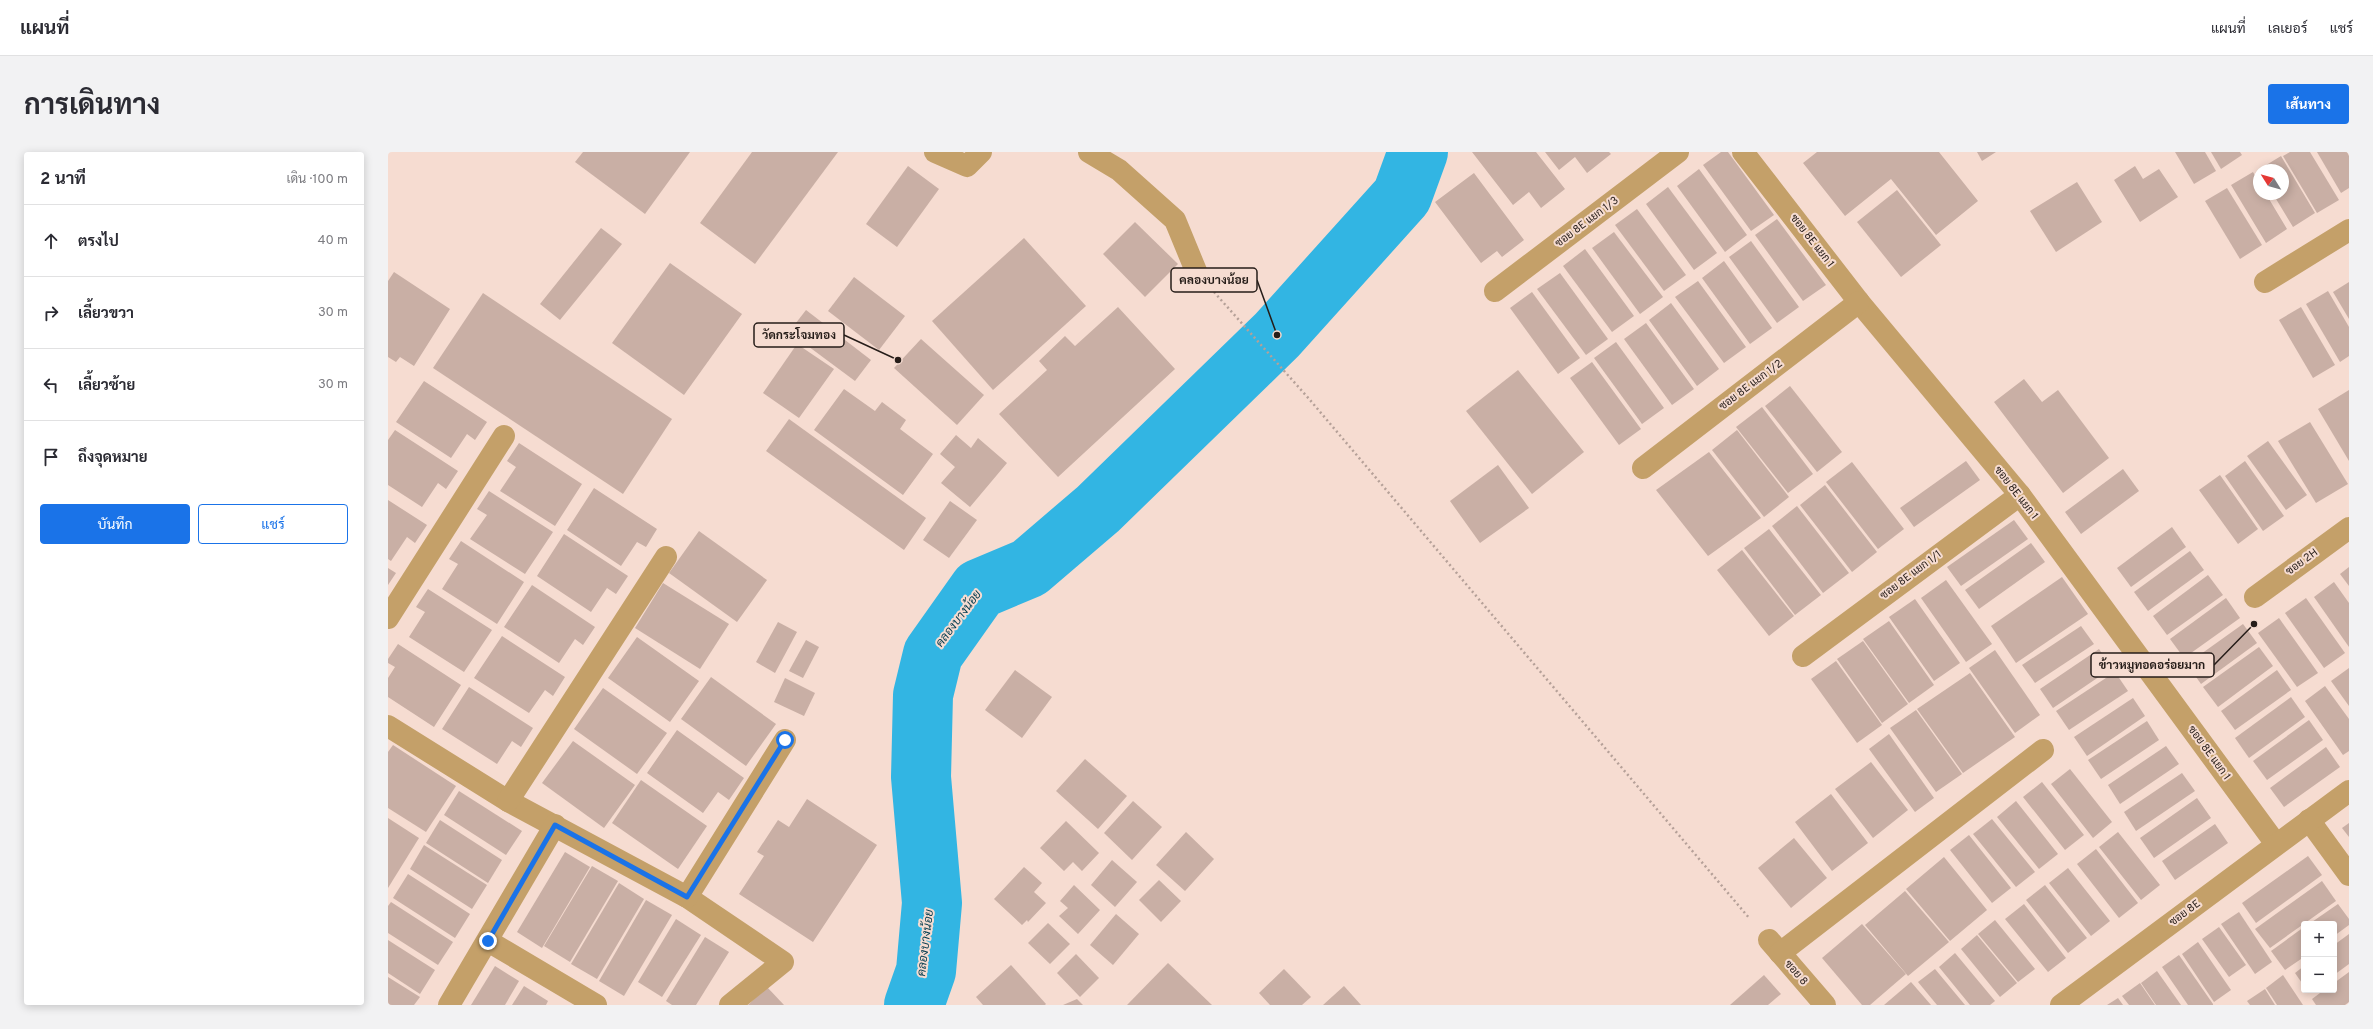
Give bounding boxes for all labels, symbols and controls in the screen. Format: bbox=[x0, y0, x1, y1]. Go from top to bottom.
text: แผนที่ bbox=[20, 17, 69, 41]
text: แผนที่ bbox=[2211, 21, 2246, 38]
text: เลเยอร์ bbox=[2268, 21, 2308, 38]
text: แชร์ bbox=[2330, 21, 2353, 38]
button: เส้นทาง bbox=[2268, 84, 2349, 124]
text: การเดินทาง bbox=[24, 89, 160, 125]
north arrow bbox=[2253, 164, 2289, 200]
text: 2 นาที bbox=[40, 169, 86, 191]
text: เดิน · 100 m bbox=[286, 172, 348, 188]
street label: ซอย 8E แยก 1/3 bbox=[1553, 194, 1621, 250]
street label: ซอย 8E แยก 1 bbox=[1787, 212, 1837, 270]
icon: ahead bbox=[40, 230, 62, 252]
text: ตรงไป bbox=[78, 233, 119, 252]
text: 40 m bbox=[318, 233, 348, 249]
callout: คลองบางน้อย bbox=[1171, 268, 1257, 292]
text: คลองบางน้อย bbox=[1179, 272, 1249, 289]
icon: right bbox=[40, 302, 62, 324]
text: เลี้ยวขวา bbox=[78, 305, 134, 324]
text: 30 m bbox=[318, 305, 348, 321]
callout: วัดกระโจมทอง bbox=[754, 323, 844, 347]
text: วัดกระโจมทอง bbox=[762, 327, 836, 344]
street label: ซอย 8E แยก 1/2 bbox=[1717, 357, 1785, 413]
icon: left bbox=[40, 374, 62, 396]
text: เลี้ยวซ้าย bbox=[78, 377, 135, 396]
text: 30 m bbox=[318, 377, 348, 393]
icon: arrive bbox=[40, 446, 62, 468]
text: ถึงจุดหมาย bbox=[78, 449, 148, 468]
street label: ซอย 8E แยก 1 bbox=[1991, 464, 2041, 522]
button: บันทึก bbox=[40, 504, 190, 544]
button: แชร์ bbox=[198, 504, 348, 544]
street label: ซอย 2H bbox=[2283, 546, 2321, 578]
street label: ซอย 8E แยก 1/1 bbox=[1878, 547, 1944, 603]
water label: คลองบางน้อย bbox=[932, 587, 986, 651]
callout: ข้าวหมูทอดอร่อยมาก bbox=[2091, 653, 2214, 677]
text: ข้าวหมูทอดอร่อยมาก bbox=[2099, 657, 2205, 674]
street label: ซอย 8E แยก 1 bbox=[2185, 723, 2233, 783]
route start bbox=[776, 731, 794, 749]
street label: ซอย 8E bbox=[2167, 897, 2203, 929]
water label: คลองบางน้อย bbox=[914, 909, 938, 977]
map controls bbox=[2301, 921, 2337, 993]
button: + bbox=[2301, 921, 2337, 957]
route end bbox=[479, 932, 497, 950]
button: − bbox=[2301, 957, 2337, 993]
street label: ซอย 8 bbox=[1781, 958, 1811, 988]

